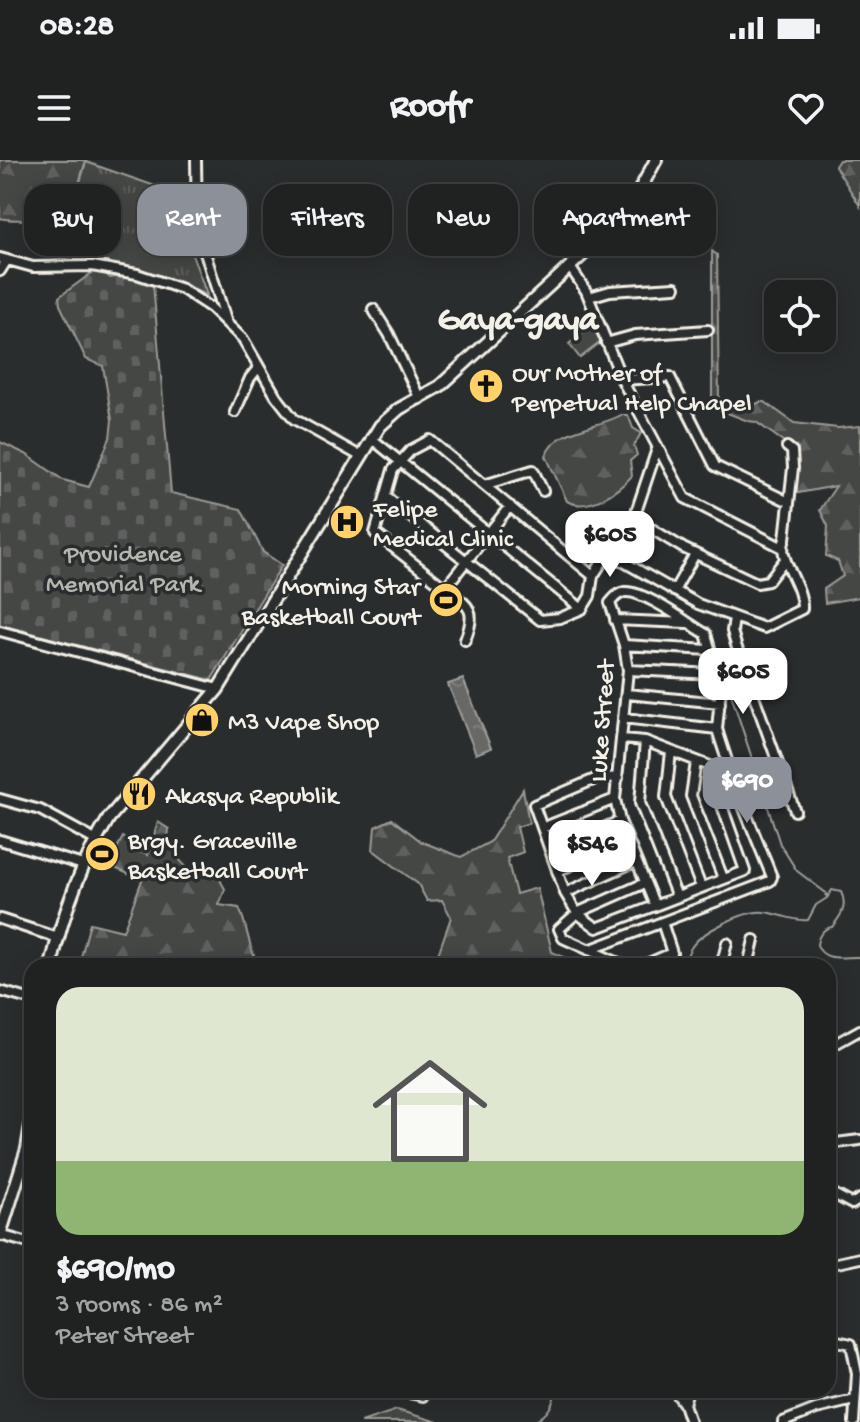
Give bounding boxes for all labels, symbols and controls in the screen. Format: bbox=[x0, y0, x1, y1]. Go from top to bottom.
text: 08:28 bbox=[40, 11, 114, 46]
icon: menu bbox=[32, 86, 76, 130]
icon: heart bbox=[784, 86, 828, 130]
text: Roofr bbox=[390, 87, 470, 130]
chip: Buy bbox=[24, 184, 121, 256]
chip: Rent bbox=[137, 184, 247, 256]
chip: Filters bbox=[263, 184, 392, 256]
chip: New bbox=[408, 184, 518, 256]
chip: Apartment bbox=[534, 184, 716, 256]
map controls bbox=[764, 280, 836, 352]
button: locate bbox=[764, 280, 836, 352]
district label: Gaya-gaya bbox=[438, 302, 600, 342]
place label: Our Mother of Perpetual Help Chapel bbox=[511, 360, 752, 421]
church icon: Our Mother of Perpetual Help Chapel bbox=[467, 367, 505, 405]
place label: Felipe Medical Clinic bbox=[372, 496, 514, 557]
hospital icon: Felipe Medical Clinic bbox=[328, 503, 366, 541]
pin: $605 bbox=[563, 511, 657, 579]
text: $605 bbox=[583, 521, 637, 552]
park label: Providence Memorial Park bbox=[46, 541, 202, 602]
place label: Morning Star Basketball Court bbox=[241, 574, 423, 635]
sports icon: Morning Star Basketball Court bbox=[427, 581, 465, 619]
pin: $605 bbox=[696, 648, 790, 716]
street label: Luke Street bbox=[585, 657, 624, 783]
text: $605 bbox=[716, 658, 770, 689]
shop icon: M3 Vape Shop bbox=[183, 701, 221, 739]
place label: M3 Vape Shop bbox=[228, 709, 379, 740]
pin: $690 bbox=[700, 757, 794, 825]
text: $690 bbox=[721, 767, 773, 798]
restaurant icon: Akasya Republik bbox=[120, 775, 158, 813]
place label: Akasya Republik bbox=[165, 783, 340, 814]
pin: $546 bbox=[545, 820, 639, 888]
place label: Brgy. Graceville Basketball Court bbox=[127, 828, 309, 889]
text: $546 bbox=[567, 830, 617, 861]
sports icon: Brgy. Graceville Basketball Court bbox=[83, 835, 121, 873]
icon: home bbox=[358, 1039, 502, 1183]
text: $690/mo bbox=[56, 1251, 175, 1291]
text: 3 rooms · 86 m² bbox=[56, 1291, 223, 1322]
text: Peter Street bbox=[56, 1322, 193, 1353]

